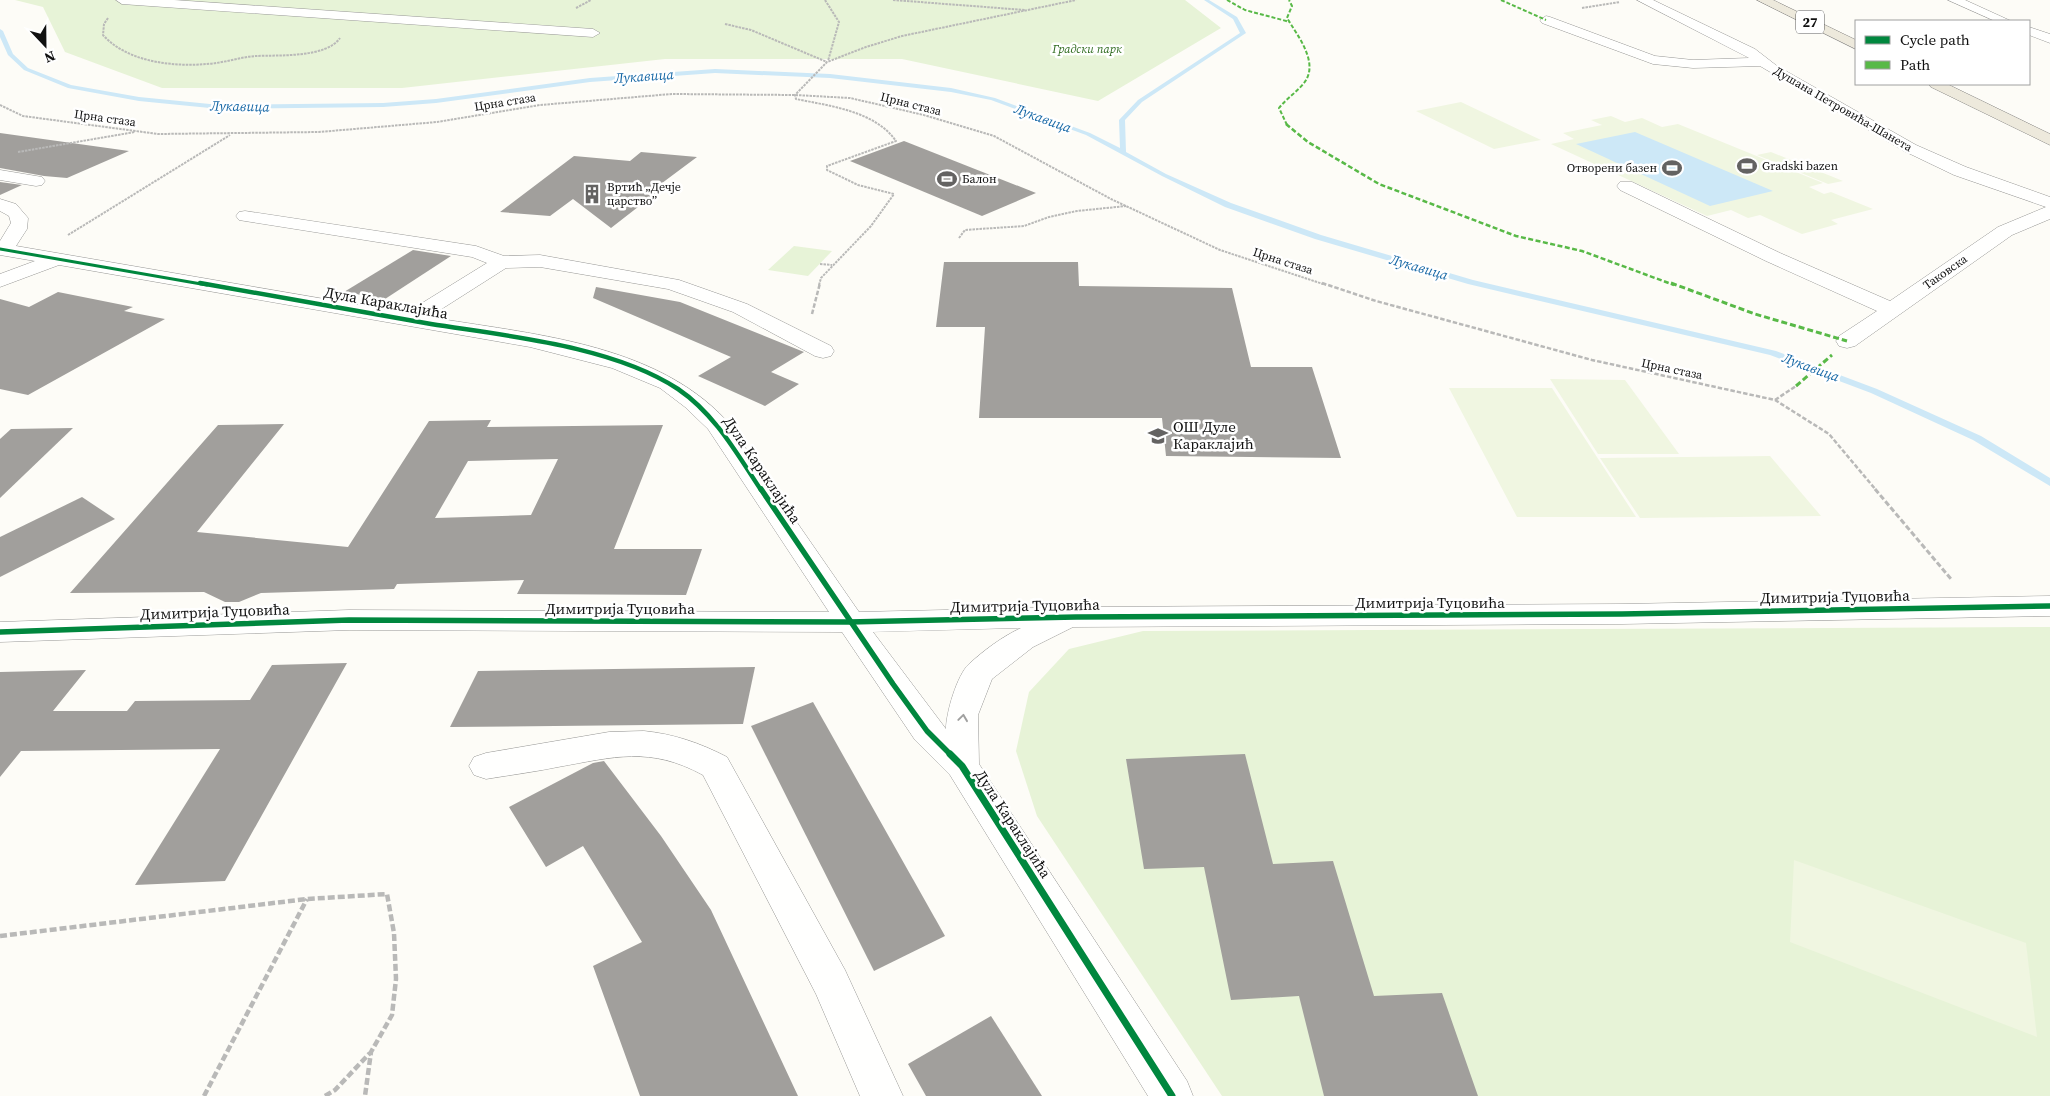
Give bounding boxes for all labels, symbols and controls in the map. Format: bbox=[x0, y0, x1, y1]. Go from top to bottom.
road number: 27 bbox=[1796, 11, 1824, 34]
north arrow bbox=[20, 20, 70, 70]
legend bbox=[1855, 20, 2030, 85]
text: Cycle path bbox=[1900, 29, 1970, 50]
park label: Градски парк bbox=[1051, 41, 1122, 57]
text: N bbox=[41, 46, 58, 68]
text: Path bbox=[1900, 54, 1930, 75]
street label: Душана Петровића-Шанета bbox=[1771, 63, 1916, 156]
water label: Лукавица bbox=[613, 64, 675, 88]
street label: Црна стаза bbox=[473, 89, 538, 115]
street label: Црна стаза bbox=[879, 89, 944, 119]
water label: Лукавица bbox=[209, 95, 271, 117]
water label: Лукавица bbox=[1011, 98, 1075, 138]
street label: Црна стаза bbox=[73, 106, 138, 130]
sports icon: Gradski bazen bbox=[1736, 155, 1758, 177]
sports icon: Отворени базен bbox=[1661, 157, 1683, 179]
place label: Gradski bazen bbox=[1762, 158, 1838, 174]
place label: Отворени базен bbox=[1567, 160, 1657, 176]
sports icon: Балон bbox=[936, 168, 958, 190]
place label: Балон bbox=[962, 171, 997, 187]
place label: Вртић „Дечје царство” bbox=[607, 179, 681, 209]
building icon: Вртић „Дечје царство” bbox=[581, 183, 603, 205]
street label: Црна стаза bbox=[1251, 244, 1316, 278]
water label: Лукавица bbox=[1387, 249, 1451, 285]
street label: Таковска bbox=[1920, 250, 1971, 293]
street label: Дула Караклајића bbox=[322, 281, 450, 324]
water label: Лукавица bbox=[1779, 347, 1843, 387]
street label: Црна стаза bbox=[1640, 355, 1705, 383]
street label: Дула Караклајића bbox=[719, 412, 806, 528]
place label: ОШ Дуле Караклајић bbox=[1173, 416, 1254, 454]
school or university icon: ОШ Дуле Караклајић bbox=[1147, 425, 1169, 447]
street label: Димитрија Туцовића bbox=[1760, 585, 1910, 608]
street label: Димитрија Туцовића bbox=[1355, 592, 1505, 613]
street label: Димитрија Туцовића bbox=[950, 594, 1100, 617]
street label: Димитрија Туцовића bbox=[140, 598, 291, 625]
street label: Димитрија Туцовића bbox=[545, 598, 695, 619]
one-way arrow bbox=[958, 713, 968, 722]
street label: Дула Караклајића bbox=[970, 765, 1057, 882]

